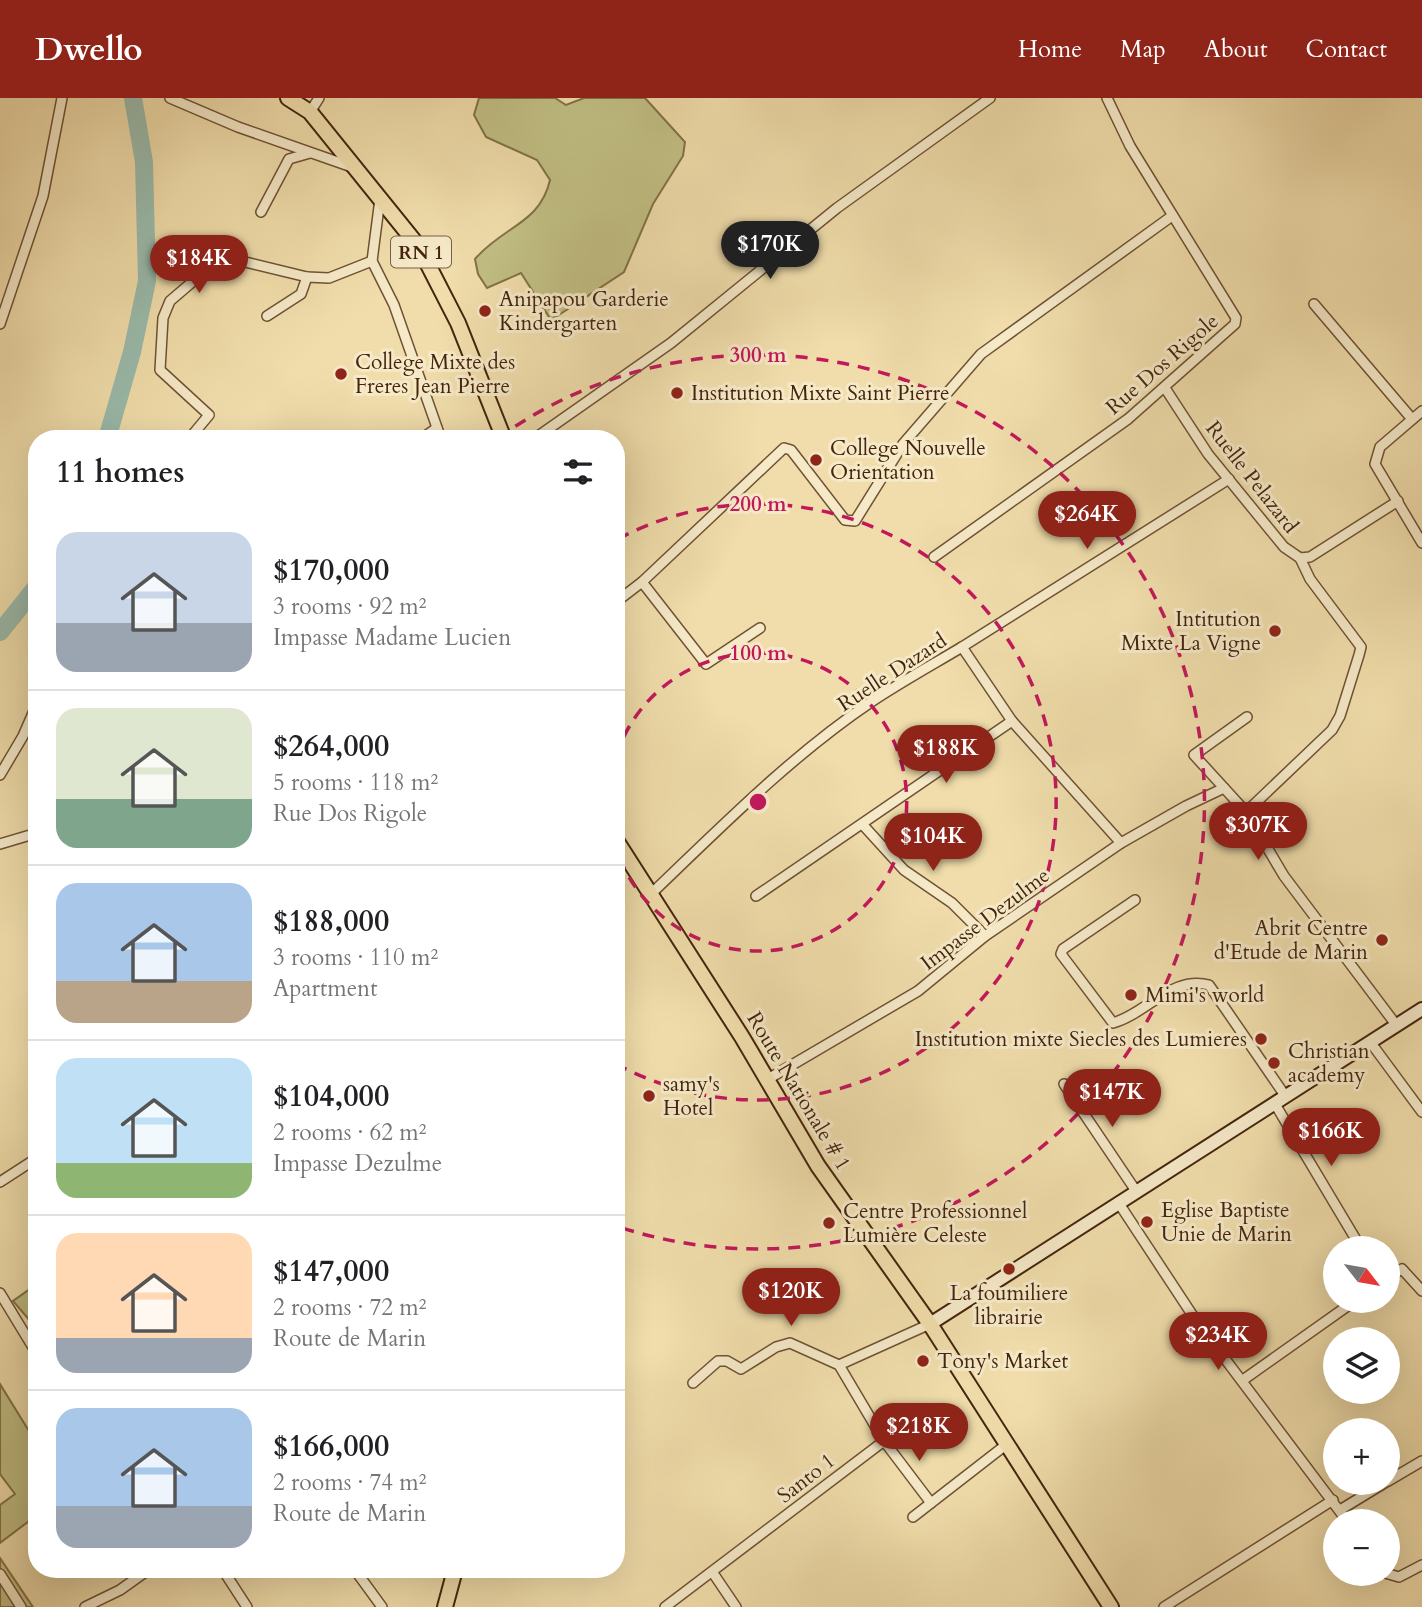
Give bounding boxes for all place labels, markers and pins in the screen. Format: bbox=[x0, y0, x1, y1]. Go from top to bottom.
pin: $170K bbox=[721, 222, 819, 281]
pin: $184K bbox=[150, 236, 248, 295]
place label: Anipapou Garderie Kindergarten bbox=[499, 285, 669, 338]
marker: Anipapou Garderie Kindergarten bbox=[477, 303, 493, 319]
place label: College Mixte des Freres Jean Pierre bbox=[355, 348, 515, 401]
marker: College Mixte des Freres Jean Pierre bbox=[333, 366, 349, 382]
place label: Institution Mixte Saint Pierre bbox=[691, 379, 950, 408]
marker: Institution Mixte Saint Pierre bbox=[669, 385, 685, 401]
place label: College Nouvelle Orientation bbox=[830, 434, 986, 487]
marker: College Nouvelle Orientation bbox=[808, 452, 824, 468]
pin: $264K bbox=[1038, 491, 1136, 551]
place label: Intitution Mixte La Vigne bbox=[1121, 605, 1261, 658]
marker: Intitution Mixte La Vigne bbox=[1267, 623, 1283, 639]
pin: $188K bbox=[897, 726, 995, 785]
centre of rings bbox=[746, 790, 770, 814]
pin: $307K bbox=[1209, 802, 1307, 862]
pin: $104K bbox=[884, 814, 982, 873]
place label: Abrit Centre d'Etude de Marin bbox=[1214, 914, 1368, 967]
marker: Abrit Centre d'Etude de Marin bbox=[1374, 932, 1390, 948]
place label: Mimi's world bbox=[1145, 981, 1264, 1010]
marker: Mimi's world bbox=[1123, 987, 1139, 1003]
place label: Institution mixte Siecles des Lumieres bbox=[915, 1025, 1247, 1054]
marker: Institution mixte Siecles des Lumieres bbox=[1253, 1031, 1269, 1047]
place label: Christian academy bbox=[1288, 1037, 1370, 1090]
marker: Christian academy bbox=[1266, 1055, 1282, 1071]
place label: samy's Hotel bbox=[663, 1070, 720, 1123]
pin: $147K bbox=[1063, 1070, 1161, 1129]
marker: samy's Hotel bbox=[641, 1088, 657, 1104]
pin: $166K bbox=[1282, 1108, 1380, 1168]
place label: Eglise Baptiste Unie de Marin bbox=[1161, 1196, 1292, 1249]
place label: Centre Professionnel Lumière Celeste bbox=[843, 1197, 1027, 1250]
marker: Eglise Baptiste Unie de Marin bbox=[1139, 1214, 1155, 1230]
marker: Centre Professionnel Lumière Celeste bbox=[821, 1215, 837, 1231]
marker: La foumiliere librairie bbox=[1001, 1261, 1017, 1277]
pin: $120K bbox=[742, 1268, 840, 1328]
place label: La foumiliere librairie bbox=[950, 1279, 1068, 1332]
pin: $234K bbox=[1169, 1312, 1267, 1372]
place label: Tony's Market bbox=[937, 1347, 1069, 1376]
marker: Tony's Market bbox=[915, 1353, 931, 1369]
pin: $218K bbox=[870, 1404, 968, 1463]

